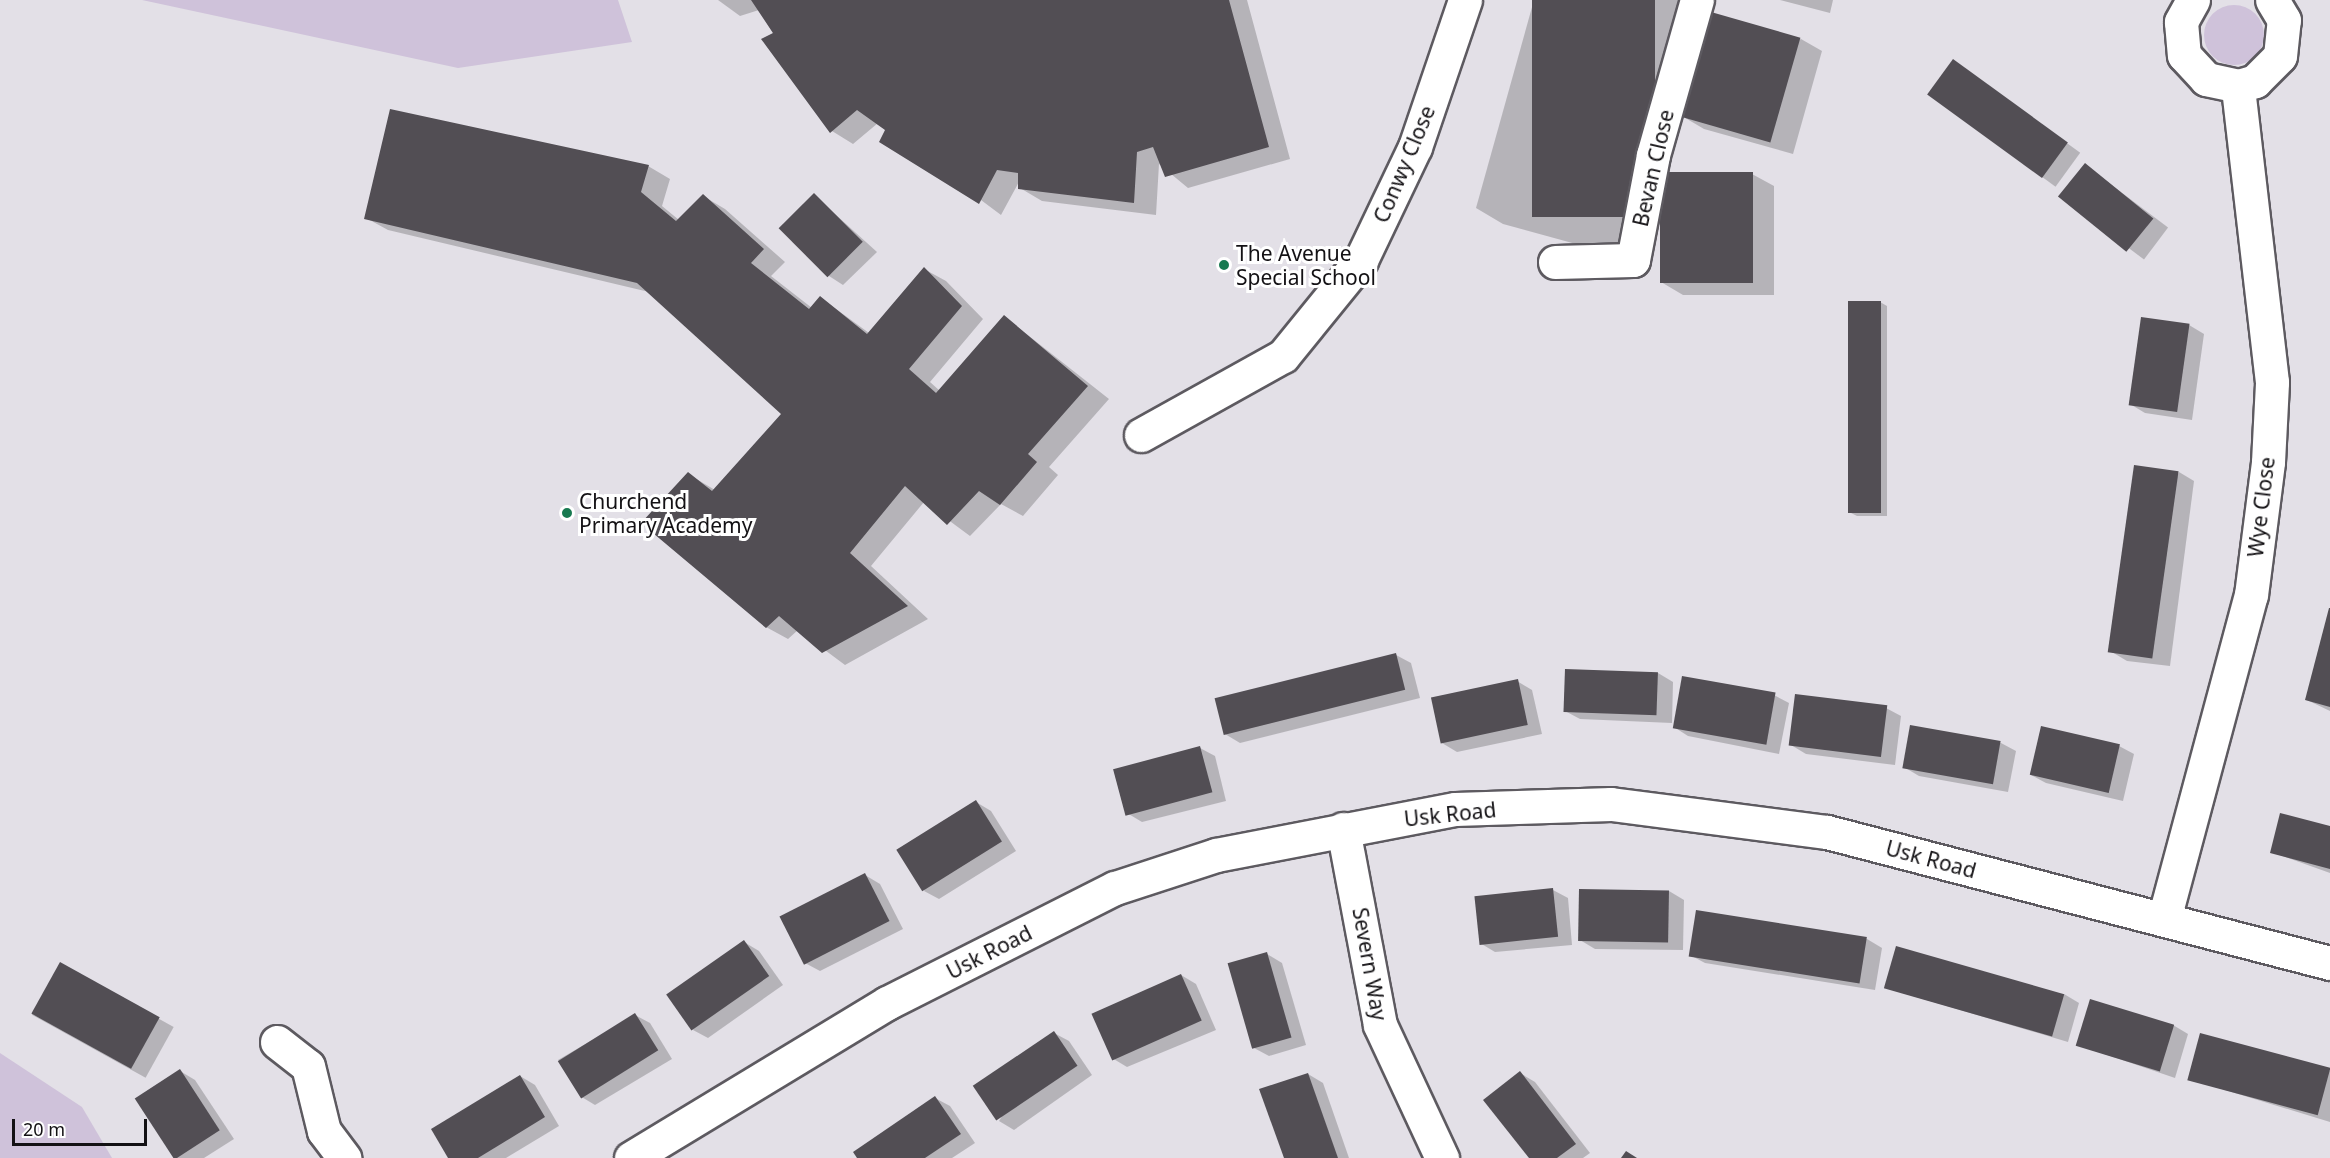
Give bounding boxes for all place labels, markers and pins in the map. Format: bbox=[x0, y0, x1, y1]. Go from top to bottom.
place label: The Avenue Special School bbox=[1236, 240, 1376, 290]
marker: The Avenue Special School bbox=[1217, 258, 1231, 272]
place label: Churchend Primary Academy bbox=[579, 488, 752, 538]
marker: Churchend Primary Academy bbox=[560, 506, 574, 520]

